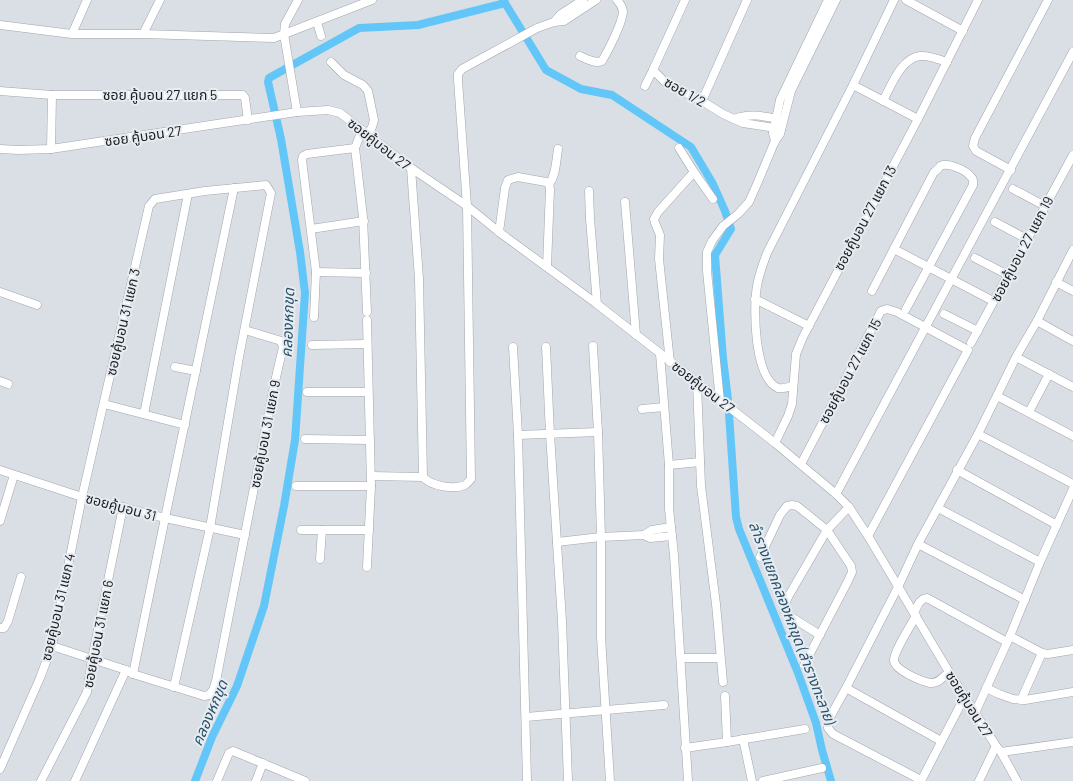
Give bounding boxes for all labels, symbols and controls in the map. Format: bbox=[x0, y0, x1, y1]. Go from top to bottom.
street label: ซอย 1/2 bbox=[662, 73, 709, 110]
street label: ซอย คู้บอน 27 แยก 5 bbox=[103, 86, 217, 104]
street label: ซอยคู้บอน 27 bbox=[344, 114, 414, 174]
street label: ซอย คู้บอน 27 bbox=[103, 122, 183, 150]
street label: ซอยคู้บอน 27 แยก 13 bbox=[830, 162, 900, 274]
street label: ซอยคู้บอน 27 แยก 19 bbox=[987, 193, 1057, 305]
street label: ซอยคู้บอน 31 แยก 3 bbox=[102, 267, 144, 377]
water label: คลองหกขุด bbox=[277, 287, 298, 358]
street label: ซอยคู้บอน 27 แยก 15 bbox=[815, 315, 885, 427]
street label: ซอยคู้บอน 27 bbox=[668, 357, 738, 417]
street label: ซอยคู้บอน 31 แยก 9 bbox=[246, 378, 284, 490]
street label: ซอยคู้บอน 31 bbox=[84, 489, 158, 525]
water label: ลำรางแยกคลองหกขุด (ลำรางทะลาย) bbox=[745, 519, 841, 728]
street label: ซอยคู้บอน 31 แยก 4 bbox=[37, 551, 79, 663]
street label: ซอยคู้บอน 31 แยก 6 bbox=[79, 578, 117, 690]
street label: ซอยคู้บอน 27 bbox=[942, 668, 997, 741]
water label: คลองหกขุด bbox=[187, 676, 232, 749]

